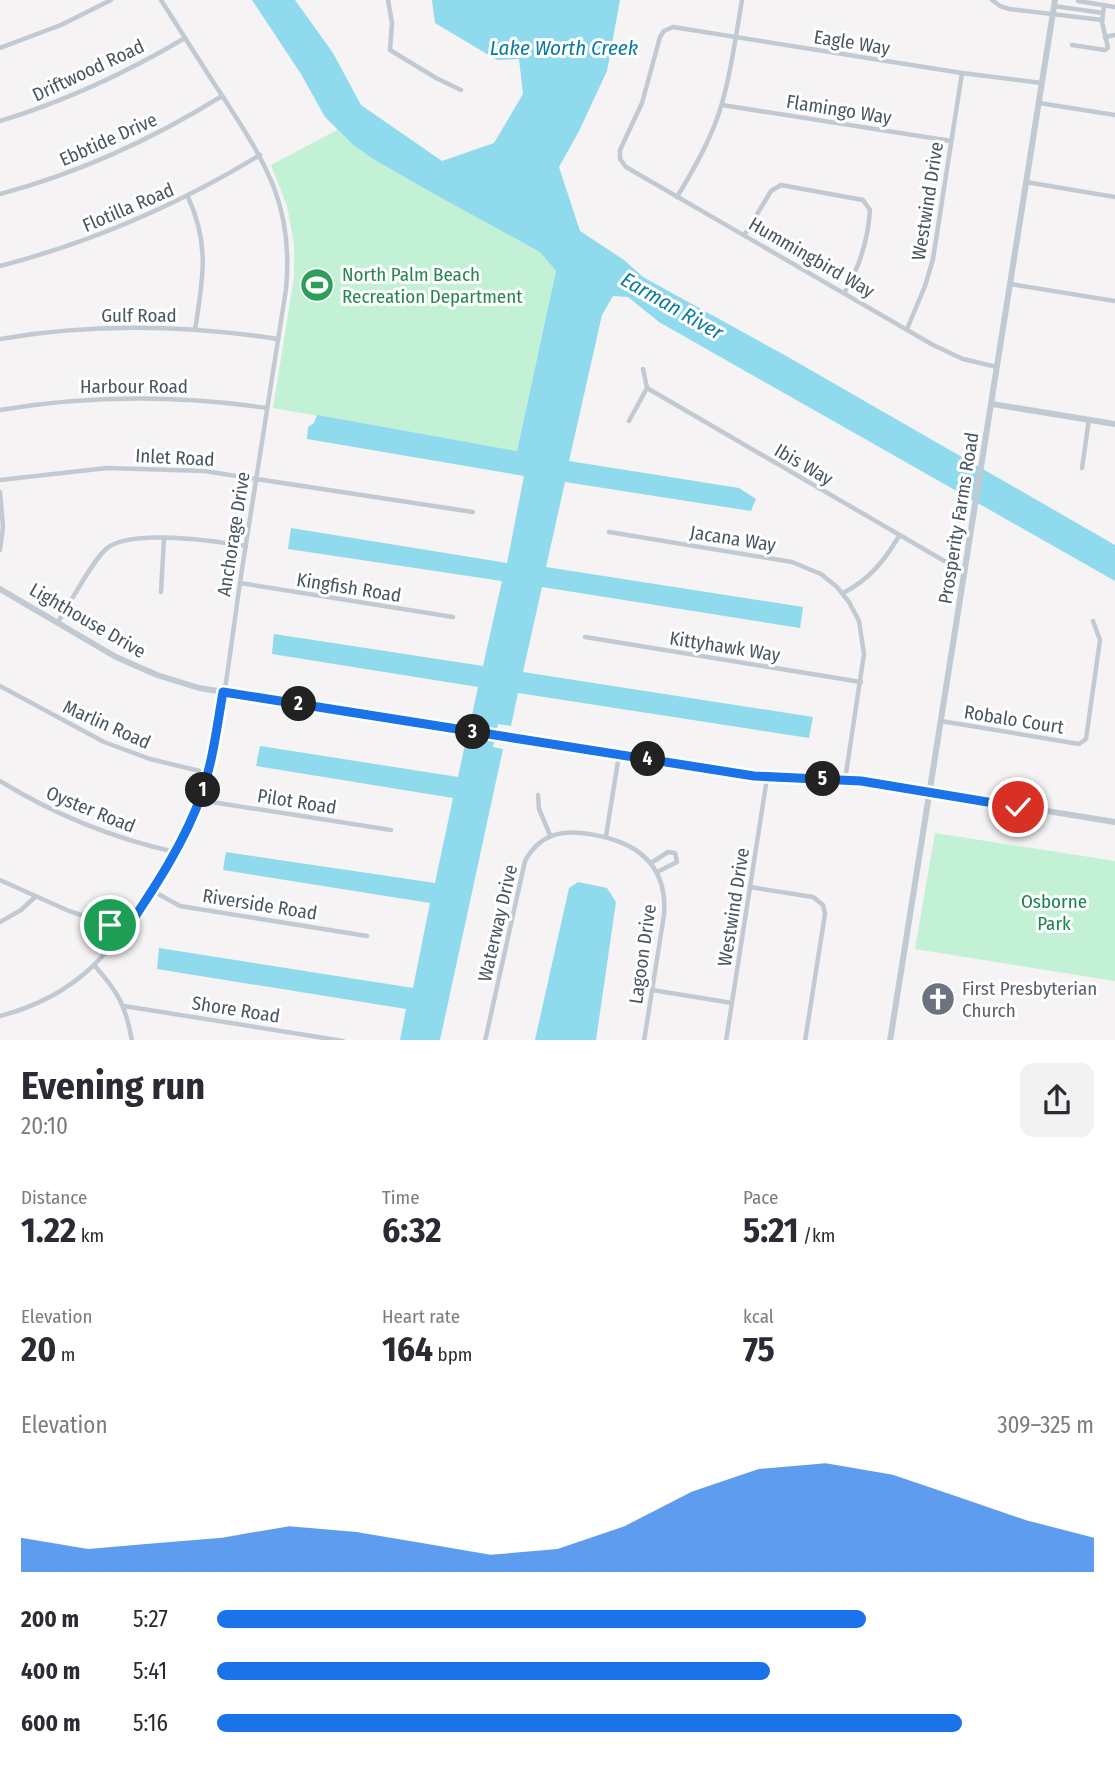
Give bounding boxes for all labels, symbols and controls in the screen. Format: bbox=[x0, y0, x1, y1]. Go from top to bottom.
street label: Eagle Way bbox=[812, 25, 892, 60]
street label: Driftwood Road bbox=[29, 34, 148, 106]
water label: Lake Worth Creek bbox=[490, 35, 638, 61]
street label: Flamingo Way bbox=[785, 90, 894, 129]
street label: Ebbtide Drive bbox=[56, 108, 161, 171]
street label: Westwind Drive bbox=[907, 140, 948, 262]
street label: Flotilla Road bbox=[79, 178, 177, 237]
street label: Hummingbird Way bbox=[745, 212, 879, 303]
place label: North Palm Beach Recreation Department bbox=[342, 263, 523, 308]
sports icon: North Palm Beach Recreation Department bbox=[298, 266, 336, 304]
water label: Earman River bbox=[616, 266, 728, 346]
street label: Gulf Road bbox=[101, 304, 177, 327]
street label: Harbour Road bbox=[80, 375, 188, 398]
street label: Prosperity Farms Road bbox=[934, 431, 983, 606]
street label: Ibis Way bbox=[770, 439, 837, 491]
street label: Inlet Road bbox=[135, 444, 215, 471]
street label: Anchorage Drive bbox=[212, 470, 255, 598]
street label: Jacana Way bbox=[688, 520, 778, 557]
street label: Kingfish Road bbox=[295, 568, 403, 607]
street label: Lighthouse Drive bbox=[25, 578, 150, 663]
street label: Kittyhawk Way bbox=[668, 626, 782, 667]
pin: 2 bbox=[282, 686, 316, 722]
text: 2 bbox=[294, 692, 303, 715]
street label: Marlin Road bbox=[60, 695, 154, 754]
street label: Robalo Court bbox=[962, 700, 1066, 739]
pin: 3 bbox=[456, 714, 490, 750]
text: 3 bbox=[468, 720, 477, 743]
pin: 4 bbox=[630, 742, 666, 776]
text: 4 bbox=[643, 747, 652, 770]
pin: 5 bbox=[806, 762, 840, 796]
text: 5 bbox=[818, 767, 827, 790]
pin: 1 bbox=[186, 772, 220, 808]
pin bbox=[988, 777, 1048, 837]
text: 1 bbox=[198, 778, 207, 801]
street label: Oyster Road bbox=[43, 781, 139, 838]
street label: Pilot Road bbox=[256, 784, 338, 819]
icon: check bbox=[999, 788, 1037, 826]
street label: Westwind Drive bbox=[713, 846, 754, 968]
street label: Waterway Drive bbox=[473, 862, 522, 984]
street label: Riverside Road bbox=[201, 884, 319, 925]
park label: Osborne Park bbox=[1021, 890, 1087, 935]
pin bbox=[80, 895, 140, 955]
street label: Lagoon Drive bbox=[624, 903, 661, 1006]
icon: arrive bbox=[91, 906, 129, 944]
place label: First Presbyterian Church bbox=[962, 977, 1097, 1022]
church icon: First Presbyterian Church bbox=[919, 980, 957, 1018]
street label: Shore Road bbox=[190, 991, 282, 1028]
text: Evening run bbox=[21, 1063, 205, 1109]
button: share bbox=[1020, 1063, 1094, 1137]
text: 20:10 bbox=[21, 1112, 68, 1140]
text: Distance bbox=[21, 1186, 88, 1209]
text: Time bbox=[382, 1186, 420, 1209]
text: Pace bbox=[743, 1186, 778, 1209]
text: 1.22 bbox=[21, 1209, 76, 1251]
text: 6:32 bbox=[382, 1209, 441, 1251]
text: 5:21 bbox=[743, 1209, 799, 1251]
text: km bbox=[76, 1224, 104, 1247]
text: /km bbox=[799, 1224, 835, 1247]
text: Elevation bbox=[21, 1305, 93, 1328]
text: Heart rate bbox=[382, 1305, 460, 1328]
text: kcal bbox=[743, 1305, 774, 1328]
text: 20 bbox=[21, 1328, 56, 1370]
text: 164 bbox=[382, 1328, 433, 1370]
text: 75 bbox=[743, 1328, 775, 1370]
text: m bbox=[56, 1343, 75, 1366]
text: bpm bbox=[433, 1343, 472, 1366]
text: Elevation bbox=[21, 1411, 108, 1439]
text: 309–325 m bbox=[997, 1411, 1094, 1439]
text: 200 m bbox=[21, 1605, 79, 1633]
text: 5:27 bbox=[133, 1605, 168, 1633]
text: 400 m bbox=[21, 1657, 80, 1685]
text: 5:41 bbox=[133, 1657, 167, 1685]
text: 600 m bbox=[21, 1709, 80, 1737]
text: 5:16 bbox=[133, 1709, 168, 1737]

